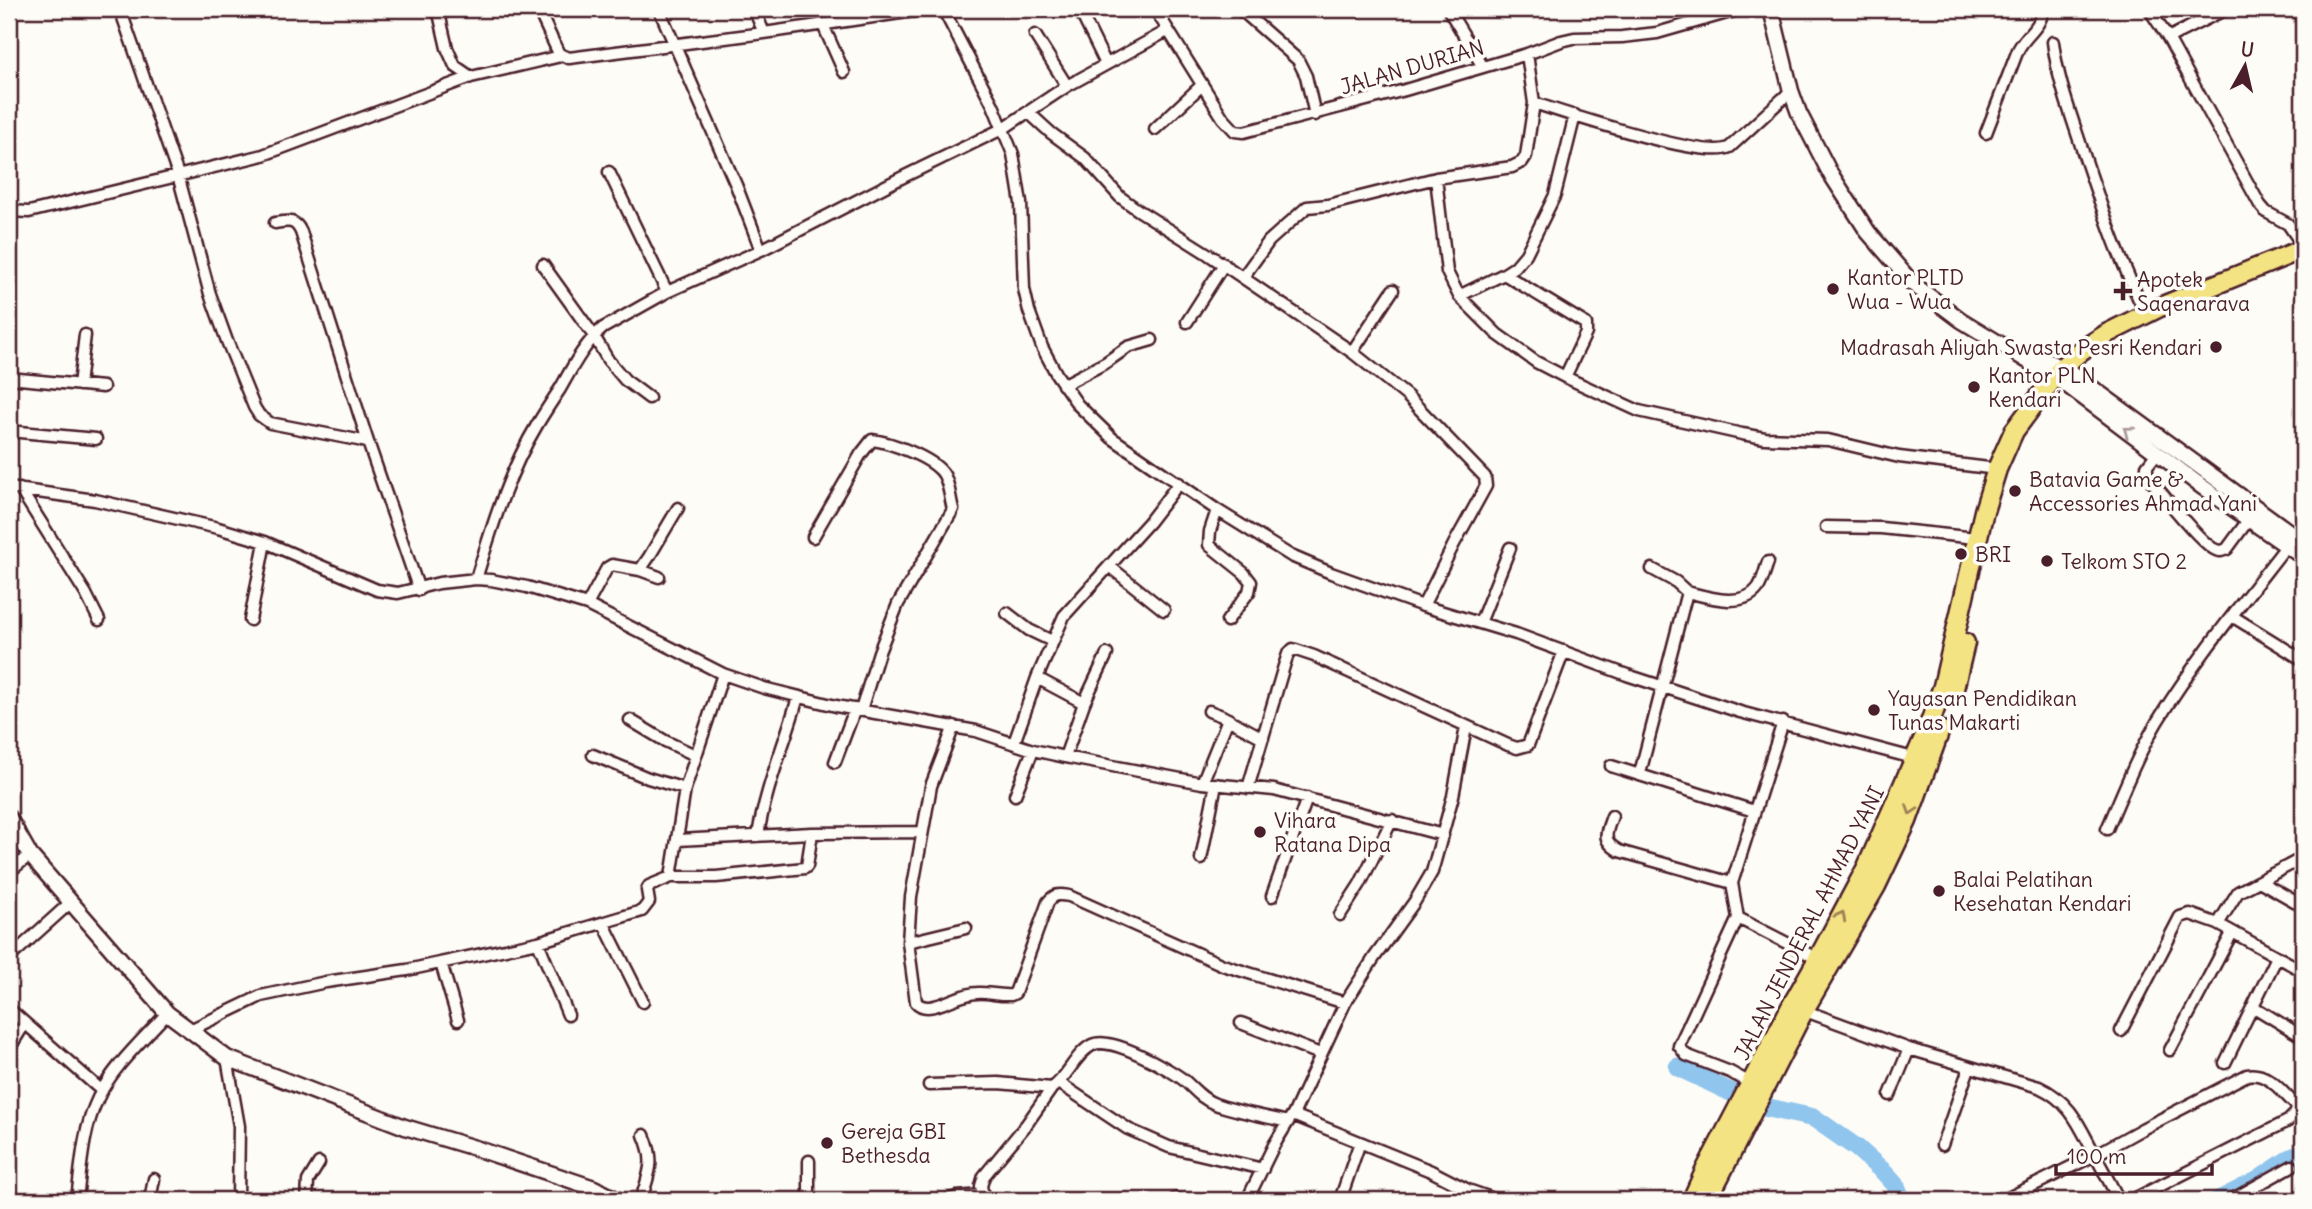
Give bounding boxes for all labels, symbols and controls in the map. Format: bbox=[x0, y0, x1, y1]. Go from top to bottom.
north arrow bbox=[2210, 32, 2280, 102]
street label: JALAN DURIAN bbox=[1337, 34, 1487, 100]
text: U bbox=[2239, 36, 2255, 62]
place label: Kantor PLTD Wua - Wua bbox=[1847, 264, 1964, 315]
place label: Apotek Saqenarava bbox=[2137, 266, 2250, 317]
marker: Kantor PLTD Wua - Wua bbox=[1825, 281, 1841, 297]
marker: Apotek Saqenarava bbox=[2115, 283, 2131, 299]
place label: Madrasah Aliyah Swasta Pesri Kendari bbox=[1840, 334, 2202, 361]
marker: Madrasah Aliyah Swasta Pesri Kendari bbox=[2208, 339, 2224, 355]
place label: Kantor PLN Kendari bbox=[1988, 362, 2096, 413]
marker: Kantor PLN Kendari bbox=[1966, 379, 1982, 395]
one-way arrow bbox=[2124, 427, 2136, 440]
place label: Batavia Game & Accessories Ahmad Yani bbox=[2029, 466, 2257, 517]
marker: Batavia Game & Accessories Ahmad Yani bbox=[2007, 483, 2023, 499]
place label: BRI bbox=[1975, 541, 2011, 568]
marker: BRI bbox=[1953, 546, 1969, 562]
place label: Telkom STO 2 bbox=[2061, 548, 2187, 575]
marker: Telkom STO 2 bbox=[2039, 553, 2055, 569]
place label: Yayasan Pendidikan Tunas Makarti bbox=[1888, 685, 2077, 736]
marker: Yayasan Pendidikan Tunas Makarti bbox=[1866, 702, 1882, 718]
street label: JALAN JENDERAL AHMAD YANI bbox=[1728, 781, 1890, 1065]
one-way arrow bbox=[1905, 803, 1919, 815]
place label: Vihara Ratana Dipa bbox=[1274, 807, 1391, 858]
marker: Vihara Ratana Dipa bbox=[1252, 824, 1268, 840]
place label: Balai Pelatihan Kesehatan Kendari bbox=[1953, 866, 2132, 917]
marker: Balai Pelatihan Kesehatan Kendari bbox=[1931, 883, 1947, 899]
one-way arrow bbox=[1833, 911, 1847, 924]
place label: Gereja GBI Bethesda bbox=[841, 1118, 946, 1169]
scale bar bbox=[2056, 1132, 2212, 1176]
marker: Gereja GBI Bethesda bbox=[819, 1135, 835, 1151]
text: 100 m bbox=[2067, 1143, 2126, 1170]

